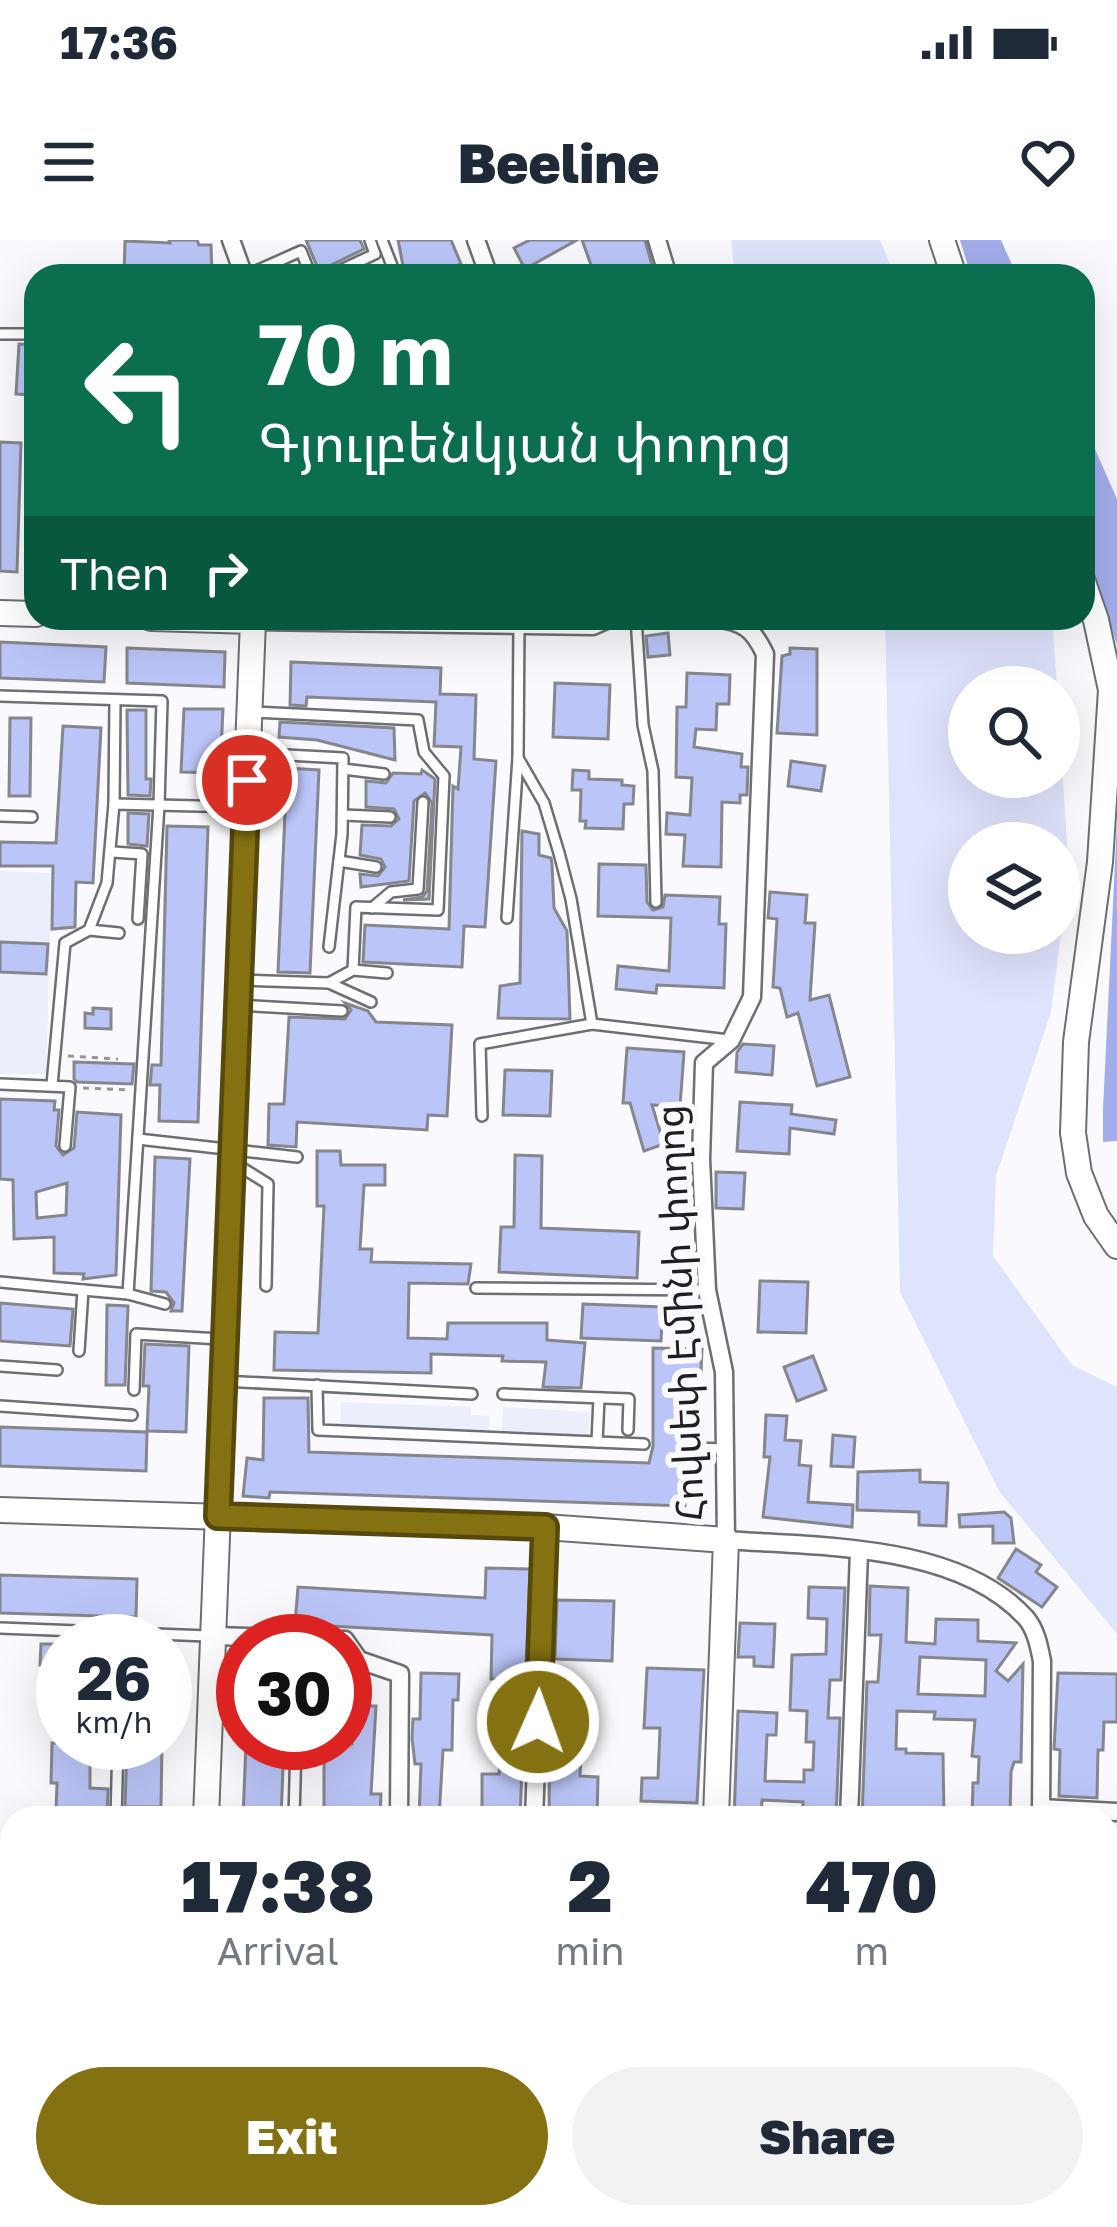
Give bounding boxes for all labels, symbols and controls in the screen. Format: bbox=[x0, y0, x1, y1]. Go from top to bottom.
text: 17:36 bbox=[60, 15, 178, 69]
icon: menu bbox=[36, 129, 102, 195]
icon: heart bbox=[1015, 129, 1081, 195]
text: Beeline bbox=[458, 130, 659, 195]
text: 70 m bbox=[258, 303, 453, 403]
icon: left bbox=[60, 312, 216, 468]
text: Գյուլբենկյան փողոց bbox=[258, 409, 792, 474]
icon: right bbox=[193, 540, 259, 606]
text: Then bbox=[60, 546, 169, 600]
map controls bbox=[948, 666, 1080, 954]
button: search bbox=[948, 666, 1080, 798]
pin bbox=[196, 729, 298, 831]
icon: arrive bbox=[214, 747, 280, 813]
button: layers bbox=[948, 822, 1080, 954]
street label: Հովսեփ Էմինի փողոց bbox=[645, 1104, 713, 1522]
speed limit sign: 30 bbox=[216, 1614, 372, 1770]
text: 26 bbox=[77, 1641, 151, 1713]
position arrow bbox=[475, 1659, 601, 1785]
text: km/h bbox=[76, 1704, 152, 1740]
text: 17:38 bbox=[181, 1841, 375, 1928]
text: 2 bbox=[568, 1841, 612, 1928]
text: 470 bbox=[805, 1841, 938, 1928]
text: Arrival bbox=[217, 1927, 339, 1974]
text: min bbox=[556, 1927, 624, 1974]
text: m bbox=[854, 1927, 889, 1974]
button: Exit bbox=[36, 2067, 548, 2205]
button: Share bbox=[572, 2067, 1083, 2205]

